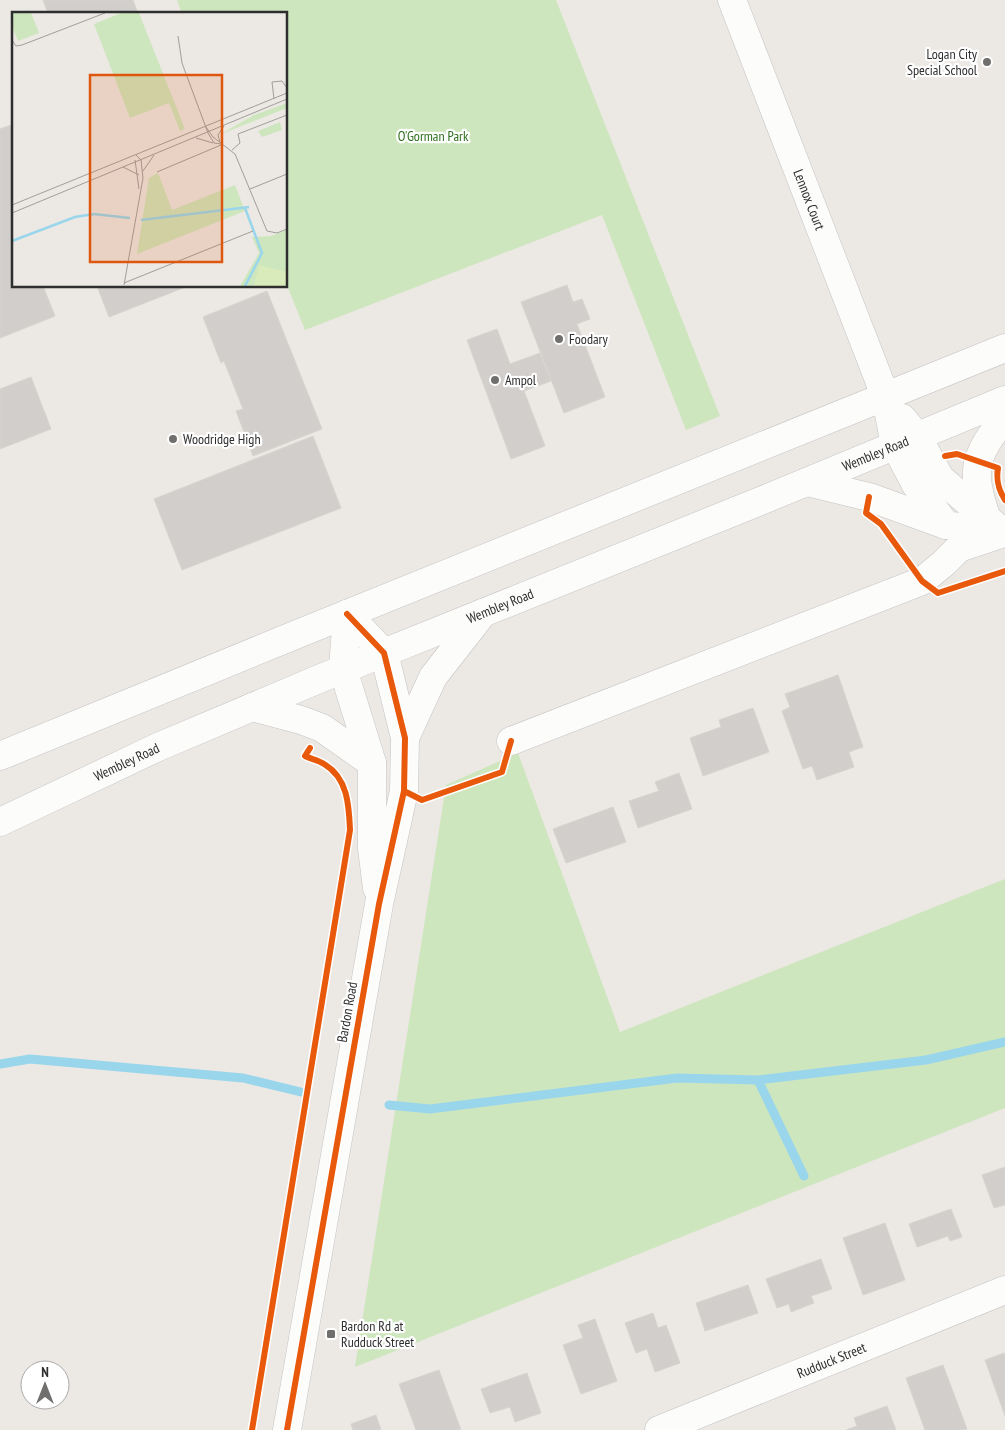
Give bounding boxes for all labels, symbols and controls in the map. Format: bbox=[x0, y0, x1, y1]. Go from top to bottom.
inset map bbox=[12, 12, 288, 288]
place label: Logan City Special School bbox=[907, 45, 978, 79]
marker: Logan City Special School bbox=[981, 56, 993, 68]
park label: O'Gorman Park bbox=[398, 127, 469, 145]
street label: Lennox Court bbox=[789, 167, 829, 233]
place label: Foodary bbox=[569, 330, 608, 348]
marker: Foodary bbox=[553, 333, 565, 345]
place label: Ampol bbox=[505, 371, 537, 389]
marker: Ampol bbox=[489, 374, 501, 386]
place label: Woodridge High bbox=[183, 430, 261, 448]
street label: Wembley Road bbox=[839, 432, 911, 475]
marker: Woodridge High bbox=[167, 433, 179, 445]
street label: Wembley Road bbox=[464, 584, 536, 627]
street label: Wembley Road bbox=[91, 739, 162, 785]
street label: Bardon Road bbox=[333, 980, 361, 1044]
place label: Bardon Rd at Rudduck Street bbox=[341, 1317, 414, 1351]
marker: Bardon Rd at Rudduck Street bbox=[325, 1328, 337, 1340]
street label: Rudduck Street bbox=[794, 1338, 869, 1382]
north arrow bbox=[20, 1360, 70, 1410]
text: N bbox=[41, 1363, 49, 1381]

